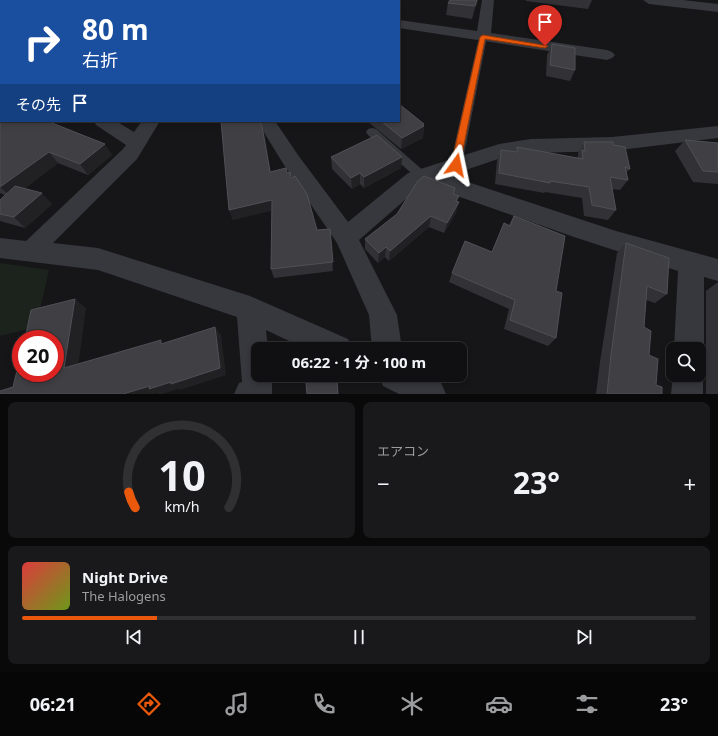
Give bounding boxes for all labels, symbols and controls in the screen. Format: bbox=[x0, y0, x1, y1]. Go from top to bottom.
pin bbox=[528, 5, 562, 46]
text: 80 m bbox=[82, 10, 149, 48]
icon: arrive bbox=[534, 11, 556, 33]
icon: right bbox=[16, 16, 68, 68]
text: 右折 bbox=[82, 48, 118, 72]
icon: arrive bbox=[69, 92, 91, 114]
text: その先 bbox=[16, 94, 61, 114]
position arrow bbox=[435, 144, 477, 186]
speed limit sign: 20 bbox=[12, 330, 64, 382]
map controls bbox=[666, 342, 706, 382]
button: search bbox=[666, 342, 706, 382]
text: 06:22 · 1 分 · 100 m bbox=[292, 352, 426, 372]
text: エアコン bbox=[377, 442, 429, 460]
text: 10 bbox=[158, 447, 205, 503]
text: 23° bbox=[513, 462, 560, 503]
text: − bbox=[377, 468, 390, 498]
text: + bbox=[683, 468, 696, 498]
text: km/h bbox=[164, 497, 199, 516]
text: Night Drive bbox=[82, 567, 168, 587]
text: The Halogens bbox=[82, 587, 166, 605]
icon: previous bbox=[123, 626, 145, 648]
icon: pause bbox=[348, 626, 370, 648]
icon: next bbox=[573, 626, 595, 648]
icon: directions bbox=[135, 690, 163, 718]
icon: music bbox=[223, 690, 251, 718]
icon: phone bbox=[310, 690, 338, 718]
icon: climate bbox=[398, 690, 426, 718]
icon: car bbox=[485, 690, 513, 718]
icon: filters bbox=[573, 690, 601, 718]
text: 06:21 bbox=[30, 692, 76, 716]
text: 23° bbox=[660, 692, 688, 716]

